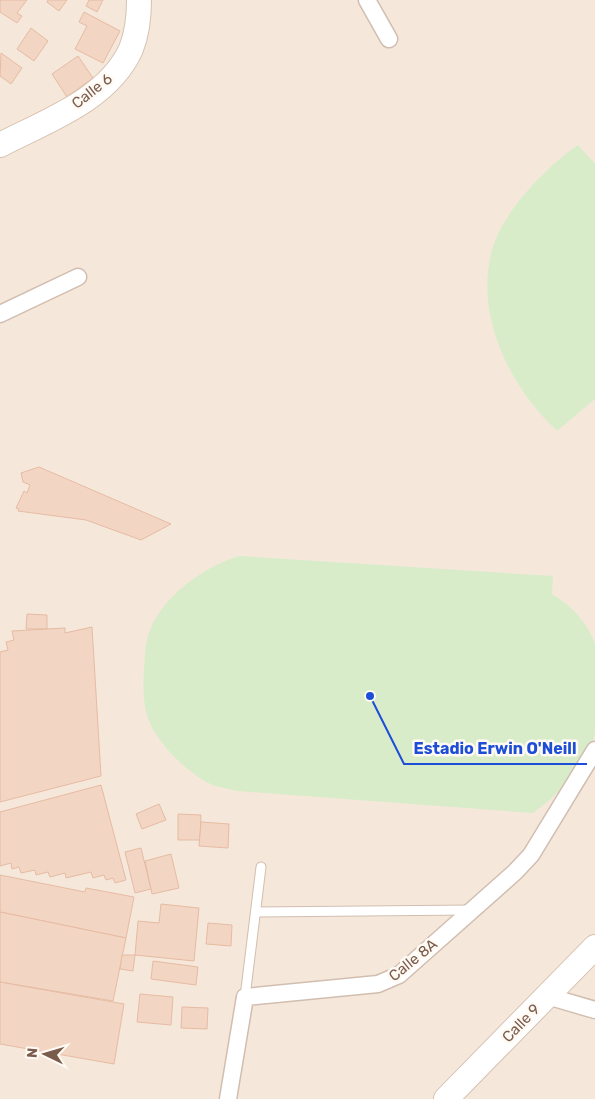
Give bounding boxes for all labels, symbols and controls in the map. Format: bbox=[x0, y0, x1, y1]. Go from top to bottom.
street label: Calle 6 bbox=[68, 70, 116, 112]
callout: Estadio Erwin O'Neill bbox=[404, 733, 587, 764]
text: Estadio Erwin O'Neill bbox=[414, 739, 576, 758]
street label: Calle 8A bbox=[385, 935, 441, 985]
street label: Calle 9 bbox=[498, 1000, 544, 1046]
north arrow bbox=[20, 1029, 70, 1079]
text: N bbox=[24, 1047, 41, 1059]

